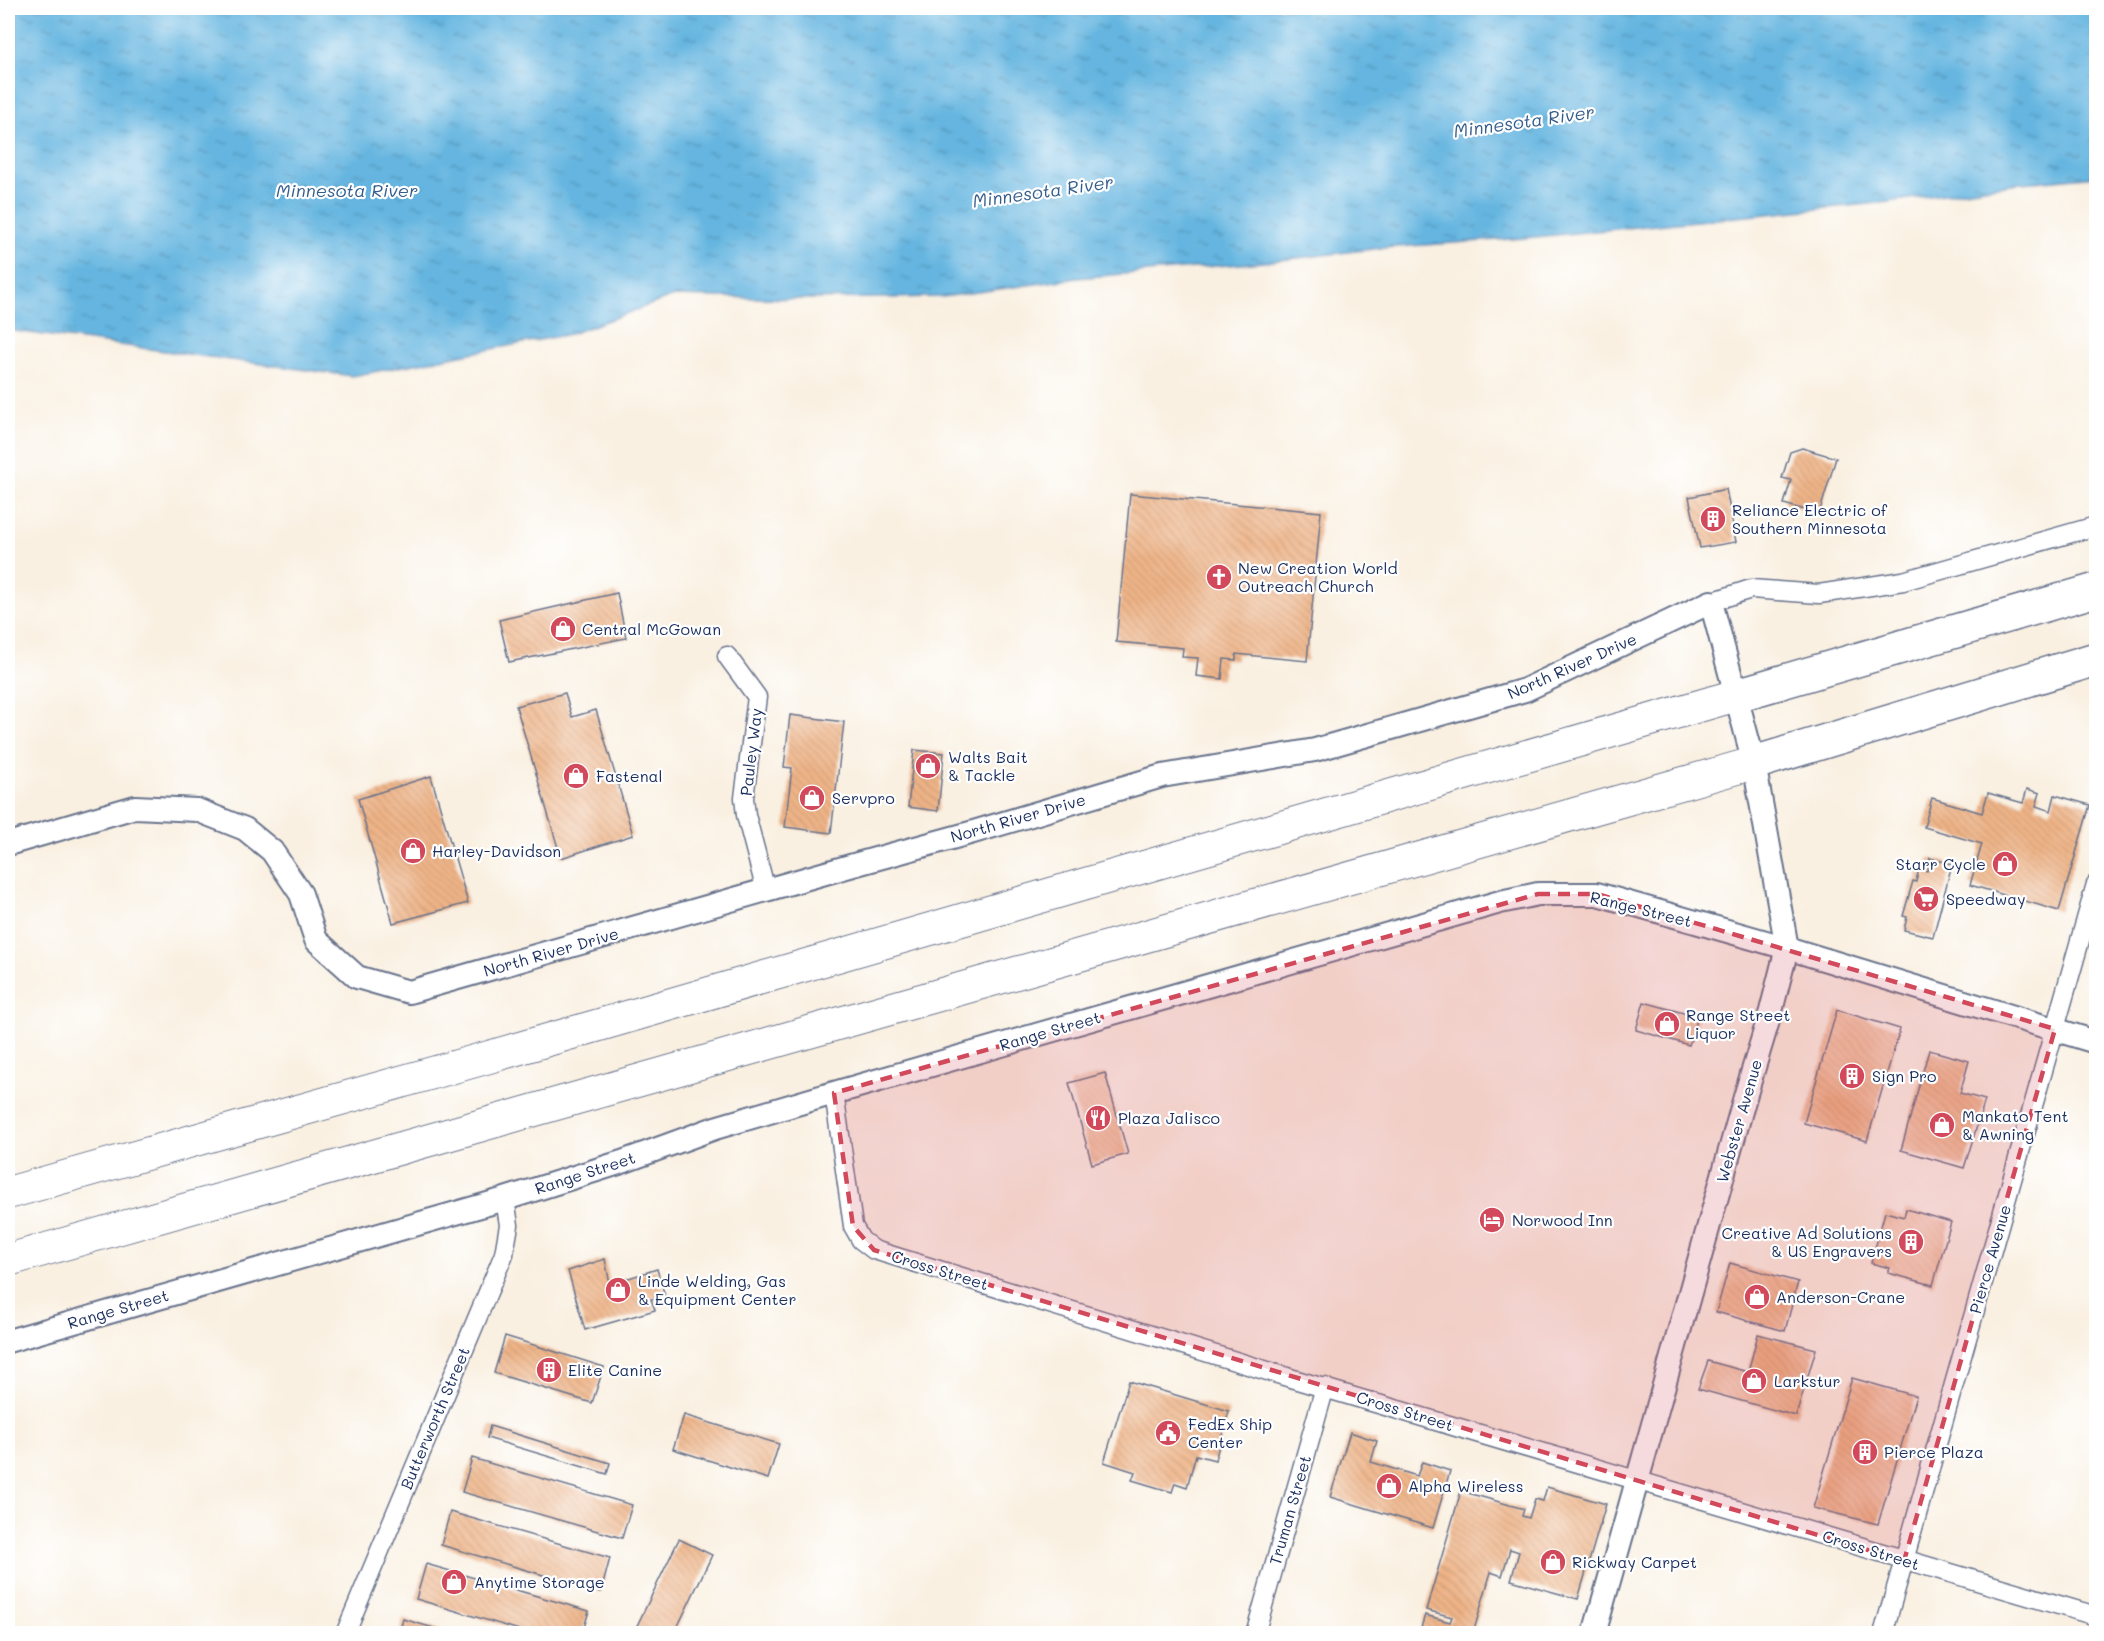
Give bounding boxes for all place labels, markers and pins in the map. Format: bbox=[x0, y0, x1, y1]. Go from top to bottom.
place label: Reliance Electric of Southern Minnesota bbox=[1732, 499, 1888, 538]
building icon: Reliance Electric of Southern Minnesota bbox=[1698, 504, 1728, 534]
place label: New Creation World Outreach Church bbox=[1238, 557, 1398, 596]
church icon: New Creation World Outreach Church bbox=[1204, 562, 1234, 592]
shop icon: Central McGowan bbox=[548, 614, 578, 644]
place label: Central McGowan bbox=[582, 618, 721, 639]
place label: Walts Bait & Tackle bbox=[948, 746, 1028, 785]
shop icon: Walts Bait & Tackle bbox=[913, 751, 943, 781]
shop icon: Fastenal bbox=[561, 761, 591, 791]
place label: Fastenal bbox=[596, 765, 662, 786]
shop icon: Servpro bbox=[797, 783, 827, 813]
place label: Servpro bbox=[832, 787, 895, 808]
shop icon: Harley-Davidson bbox=[398, 836, 428, 866]
place label: Harley-Davidson bbox=[432, 840, 561, 861]
shop icon: Starr Cycle bbox=[1990, 849, 2020, 879]
place label: Starr Cycle bbox=[1896, 853, 1986, 874]
supermarket icon: Speedway bbox=[1911, 884, 1941, 914]
place label: Speedway bbox=[1946, 888, 2026, 909]
place label: Range Street Liquor bbox=[1686, 1004, 1790, 1043]
shop icon: Range Street Liquor bbox=[1652, 1009, 1682, 1039]
building icon: Sign Pro bbox=[1837, 1061, 1867, 1091]
place label: Sign Pro bbox=[1872, 1065, 1936, 1086]
restaurant icon: Plaza Jalisco bbox=[1083, 1103, 1113, 1133]
place label: Mankato Tent & Awning bbox=[1962, 1105, 2068, 1144]
place label: Plaza Jalisco bbox=[1118, 1107, 1220, 1128]
shop icon: Mankato Tent & Awning bbox=[1927, 1110, 1957, 1140]
hotel icon: Norwood Inn bbox=[1477, 1205, 1507, 1235]
place label: Norwood Inn bbox=[1512, 1209, 1613, 1230]
place label: Creative Ad Solutions & US Engravers bbox=[1722, 1222, 1892, 1261]
building icon: Creative Ad Solutions & US Engravers bbox=[1896, 1227, 1926, 1257]
place label: Linde Welding, Gas & Equipment Center bbox=[638, 1270, 796, 1309]
shop icon: Linde Welding, Gas & Equipment Center bbox=[603, 1275, 633, 1305]
shop icon: Anderson-Crane bbox=[1742, 1282, 1772, 1312]
place label: Anderson-Crane bbox=[1776, 1286, 1905, 1307]
building icon: Elite Canine bbox=[534, 1355, 564, 1385]
place label: Elite Canine bbox=[568, 1359, 662, 1380]
shop icon: Larkstur bbox=[1739, 1366, 1769, 1396]
place label: Larkstur bbox=[1774, 1370, 1841, 1391]
place label: FedEx Ship Center bbox=[1188, 1413, 1272, 1452]
public building icon: FedEx Ship Center bbox=[1153, 1418, 1183, 1448]
building icon: Pierce Plaza bbox=[1850, 1437, 1880, 1467]
place label: Pierce Plaza bbox=[1884, 1441, 1984, 1462]
shop icon: Alpha Wireless bbox=[1374, 1471, 1404, 1501]
place label: Alpha Wireless bbox=[1408, 1475, 1523, 1496]
shop icon: Rickway Carpet bbox=[1538, 1547, 1568, 1577]
place label: Rickway Carpet bbox=[1572, 1551, 1697, 1572]
shop icon: Anytime Storage bbox=[439, 1567, 469, 1597]
place label: Anytime Storage bbox=[474, 1571, 605, 1592]

